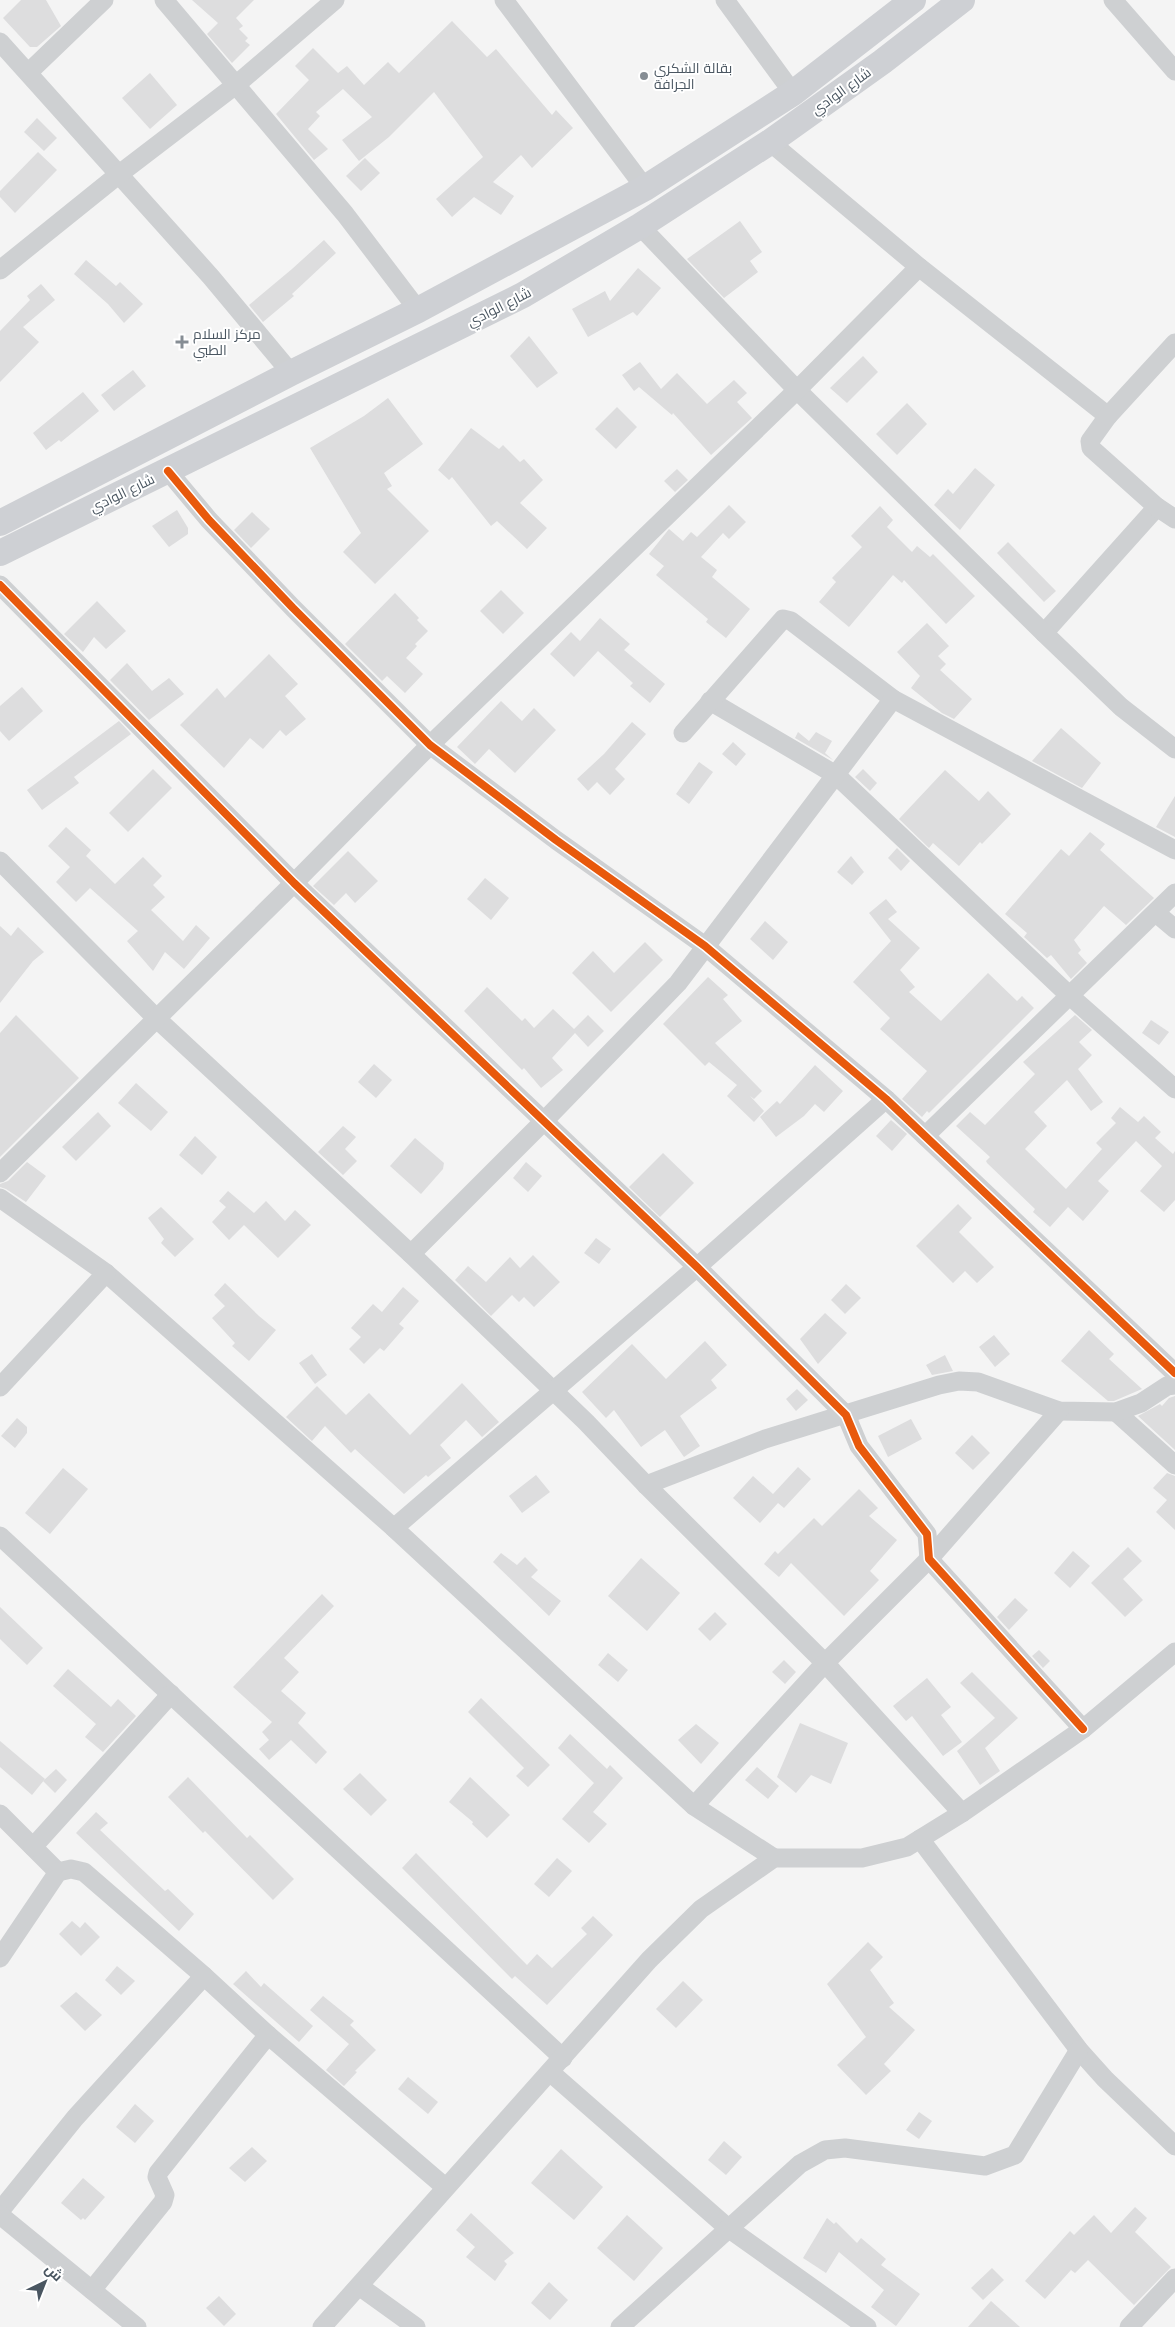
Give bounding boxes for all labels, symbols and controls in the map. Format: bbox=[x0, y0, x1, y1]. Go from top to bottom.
place label: بقالة الشكري الجرافة bbox=[654, 60, 732, 92]
street label: شارع الوادي bbox=[808, 64, 876, 121]
marker: بقالة الشكري الجرافة bbox=[638, 70, 650, 82]
street label: شارع الوادي bbox=[464, 284, 536, 334]
place label: مركز السلام الطبي bbox=[193, 326, 261, 362]
marker: مركز السلام الطبي bbox=[175, 335, 189, 349]
street label: شارع الوادي bbox=[87, 471, 159, 519]
north arrow bbox=[20, 2257, 70, 2307]
text: ش bbox=[41, 2261, 66, 2285]

